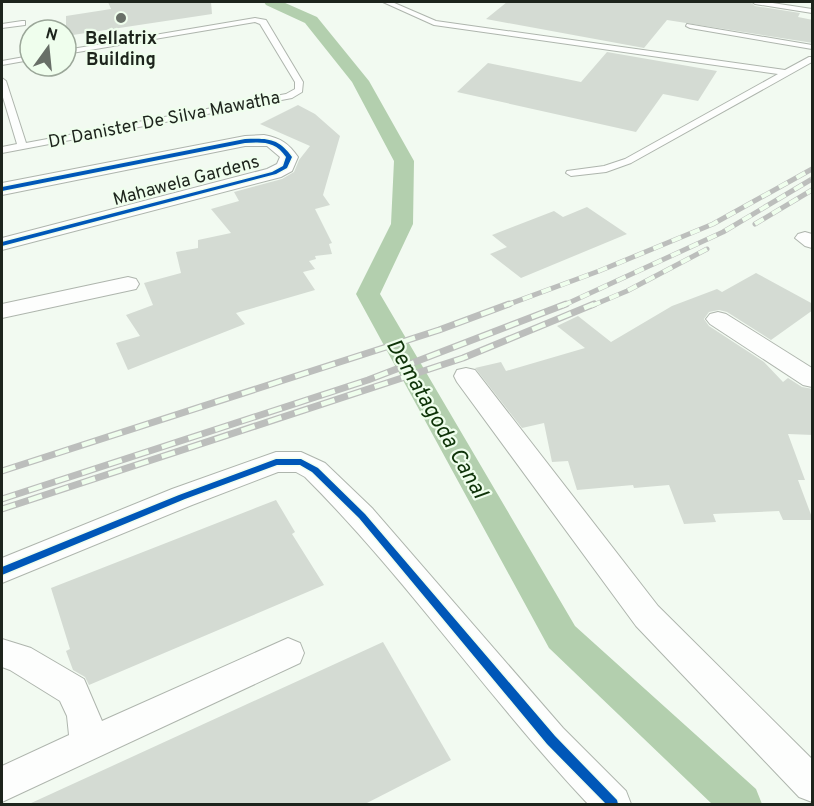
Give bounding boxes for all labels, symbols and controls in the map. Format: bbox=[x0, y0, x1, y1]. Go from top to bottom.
marker: Bellatrix Building bbox=[114, 11, 128, 25]
north arrow bbox=[18, 18, 78, 78]
text: N bbox=[43, 24, 60, 47]
place label: Bellatrix Building bbox=[85, 28, 157, 72]
street label: Dr Danister De Silva Mawatha bbox=[46, 87, 282, 154]
street label: Mahawela Gardens bbox=[111, 151, 262, 212]
water label: Dematagoda Canal bbox=[379, 335, 493, 505]

